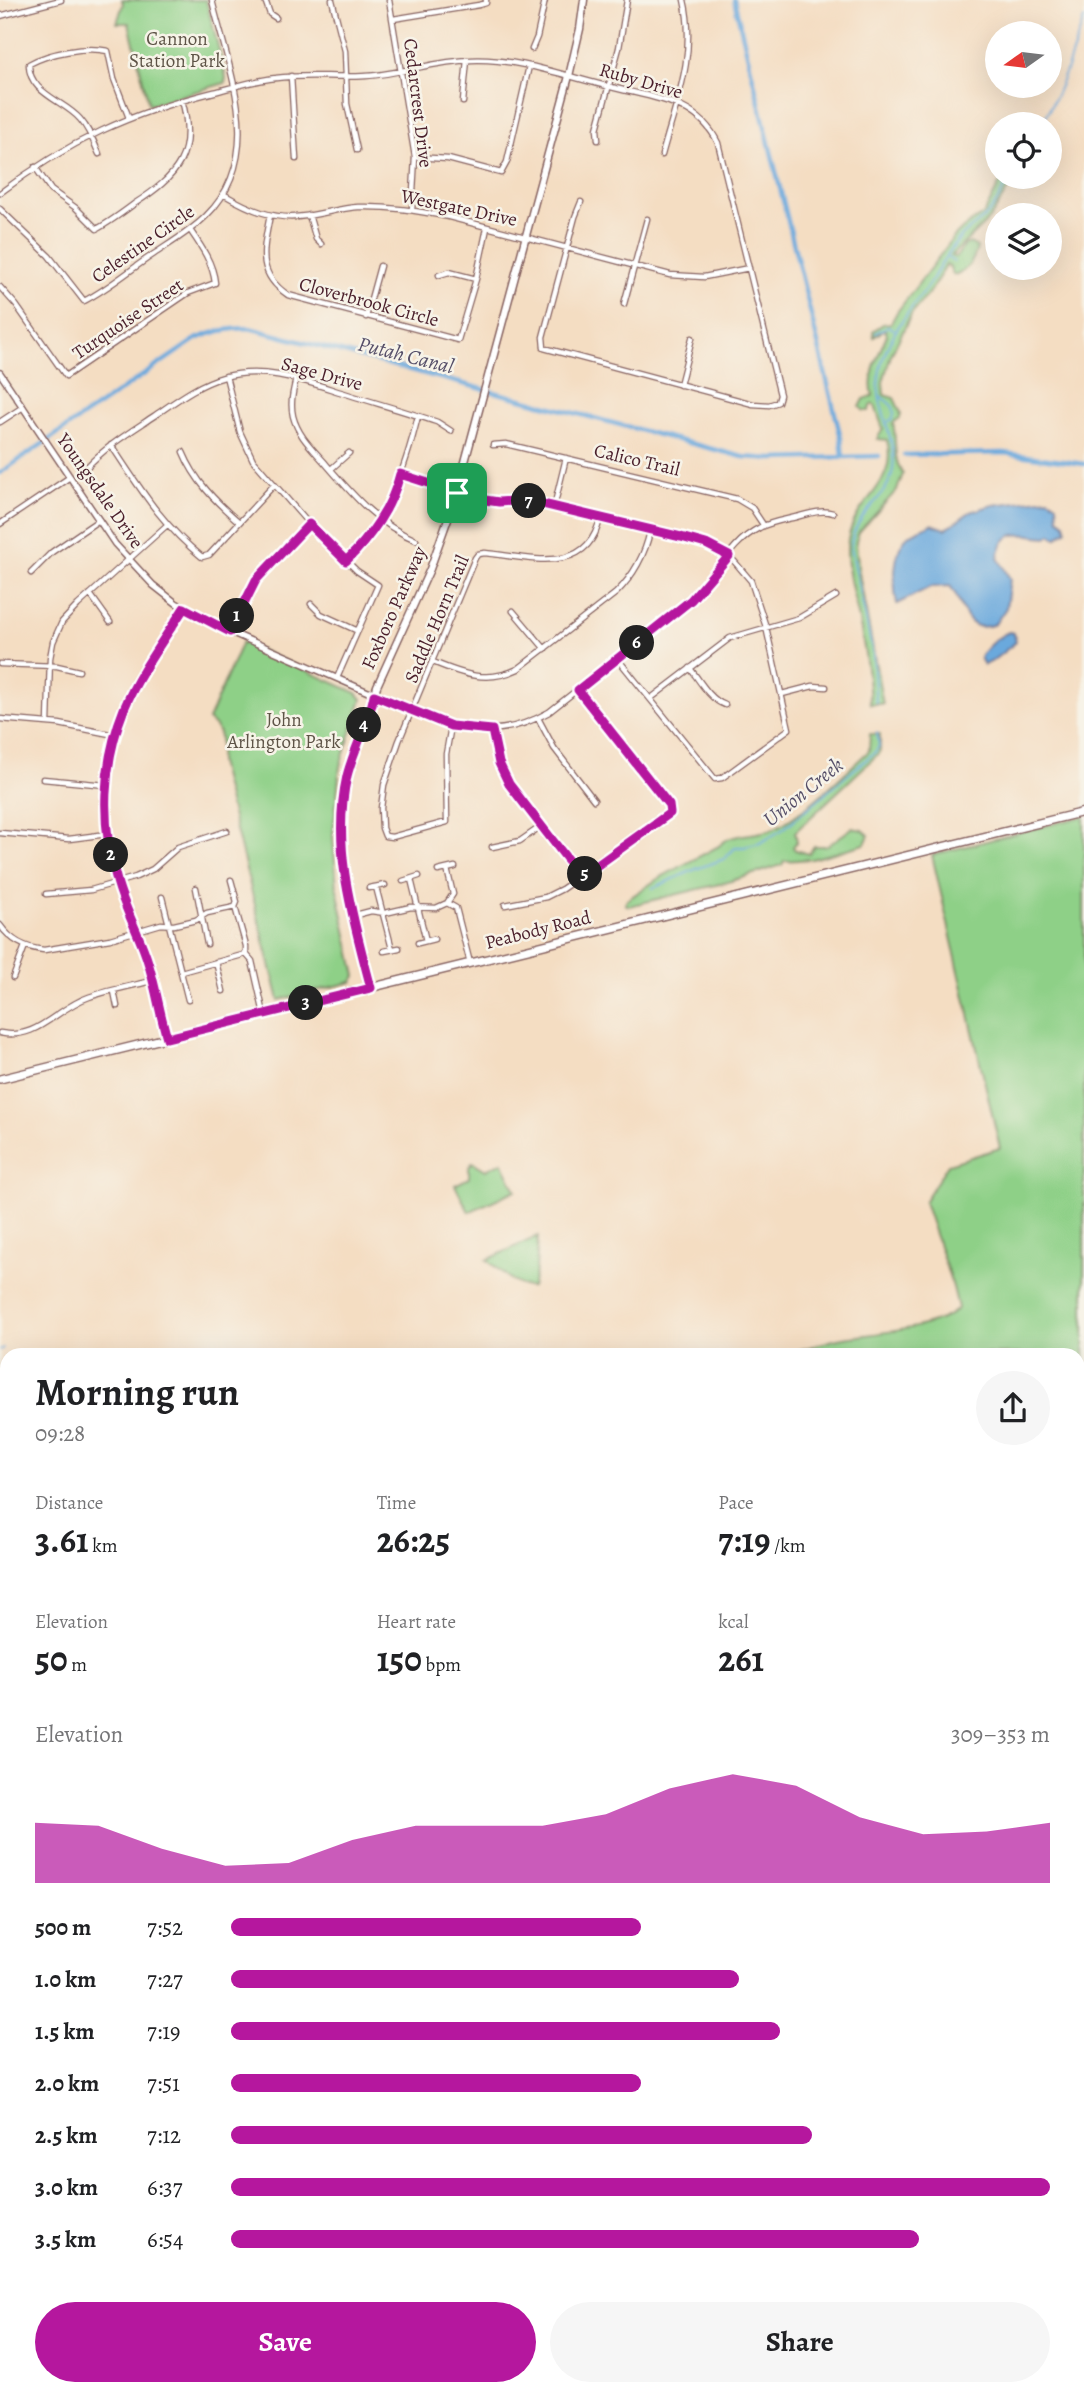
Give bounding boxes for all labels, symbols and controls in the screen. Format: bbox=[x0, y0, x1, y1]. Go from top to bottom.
north arrow bbox=[985, 21, 1062, 98]
map controls bbox=[985, 21, 1062, 280]
park label: Cannon Station Park bbox=[129, 26, 226, 74]
street label: Cedarcrest Drive bbox=[397, 37, 439, 169]
street label: Ruby Drive bbox=[596, 57, 686, 105]
button: locate bbox=[985, 112, 1062, 189]
street label: Westgate Drive bbox=[398, 183, 519, 233]
street label: Celestine Circle bbox=[86, 199, 200, 289]
button: layers bbox=[985, 203, 1062, 280]
street label: Cloverbrook Circle bbox=[296, 271, 442, 333]
street label: Turquoise Street bbox=[67, 272, 189, 366]
water label: Putah Canal bbox=[355, 330, 458, 381]
street label: Sage Drive bbox=[279, 351, 365, 397]
street label: Youngsdale Drive bbox=[50, 427, 149, 554]
street label: Calico Trail bbox=[591, 437, 683, 483]
pin bbox=[427, 463, 487, 523]
icon: arrive bbox=[438, 474, 476, 512]
pin: 7 bbox=[512, 484, 546, 518]
text: 7 bbox=[524, 487, 533, 513]
street label: Foxboro Parkway bbox=[355, 542, 433, 674]
street label: Saddle Horn Trail bbox=[398, 551, 476, 687]
pin: 1 bbox=[219, 598, 254, 634]
text: 1 bbox=[233, 602, 240, 628]
pin: 6 bbox=[620, 626, 654, 660]
text: 6 bbox=[632, 629, 641, 655]
park label: John Arlington Park bbox=[226, 707, 341, 755]
pin: 4 bbox=[346, 708, 382, 742]
text: 4 bbox=[359, 711, 368, 737]
water label: Union Creek bbox=[757, 751, 849, 833]
pin: 2 bbox=[94, 838, 128, 872]
text: 2 bbox=[106, 841, 115, 867]
pin: 5 bbox=[568, 856, 602, 892]
text: 5 bbox=[580, 860, 589, 886]
street label: Peabody Road bbox=[482, 904, 594, 956]
pin: 3 bbox=[288, 986, 324, 1020]
text: 3 bbox=[301, 989, 310, 1015]
text: Morning run bbox=[35, 1366, 239, 1418]
button: share bbox=[976, 1371, 1050, 1445]
text: 09:28 bbox=[35, 1418, 85, 1449]
text: Distance bbox=[35, 1490, 103, 1516]
text: Time bbox=[377, 1490, 416, 1516]
text: Pace bbox=[718, 1490, 754, 1516]
text: 3.61 bbox=[35, 1516, 89, 1564]
text: 26:25 bbox=[377, 1516, 450, 1564]
text: 7:19 bbox=[718, 1516, 770, 1564]
text: km bbox=[89, 1533, 118, 1559]
text: /km bbox=[770, 1533, 806, 1559]
text: Elevation bbox=[35, 1609, 108, 1635]
text: Heart rate bbox=[377, 1609, 456, 1635]
text: kcal bbox=[718, 1609, 749, 1635]
text: 50 bbox=[35, 1635, 68, 1683]
text: 150 bbox=[377, 1635, 422, 1683]
text: 261 bbox=[718, 1635, 764, 1683]
text: m bbox=[68, 1652, 87, 1678]
text: bpm bbox=[422, 1652, 461, 1678]
text: Elevation bbox=[35, 1719, 123, 1750]
text: 309–353 m bbox=[951, 1719, 1050, 1750]
text: 500 m bbox=[35, 1912, 91, 1943]
text: 7:52 bbox=[147, 1912, 183, 1943]
text: 1.0 km bbox=[35, 1964, 96, 1995]
text: 7:27 bbox=[147, 1964, 183, 1995]
text: 1.5 km bbox=[35, 2016, 95, 2047]
text: 7:19 bbox=[147, 2016, 180, 2047]
text: 2.0 km bbox=[35, 2068, 99, 2099]
text: 7:51 bbox=[147, 2068, 180, 2099]
text: 2.5 km bbox=[35, 2120, 97, 2151]
text: 7:12 bbox=[147, 2120, 181, 2151]
text: 3.0 km bbox=[35, 2172, 98, 2203]
text: 6:37 bbox=[147, 2172, 182, 2203]
text: 3.5 km bbox=[35, 2224, 96, 2255]
text: 6:54 bbox=[147, 2224, 183, 2255]
button: Save bbox=[35, 2302, 536, 2382]
button: Share bbox=[550, 2302, 1050, 2382]

